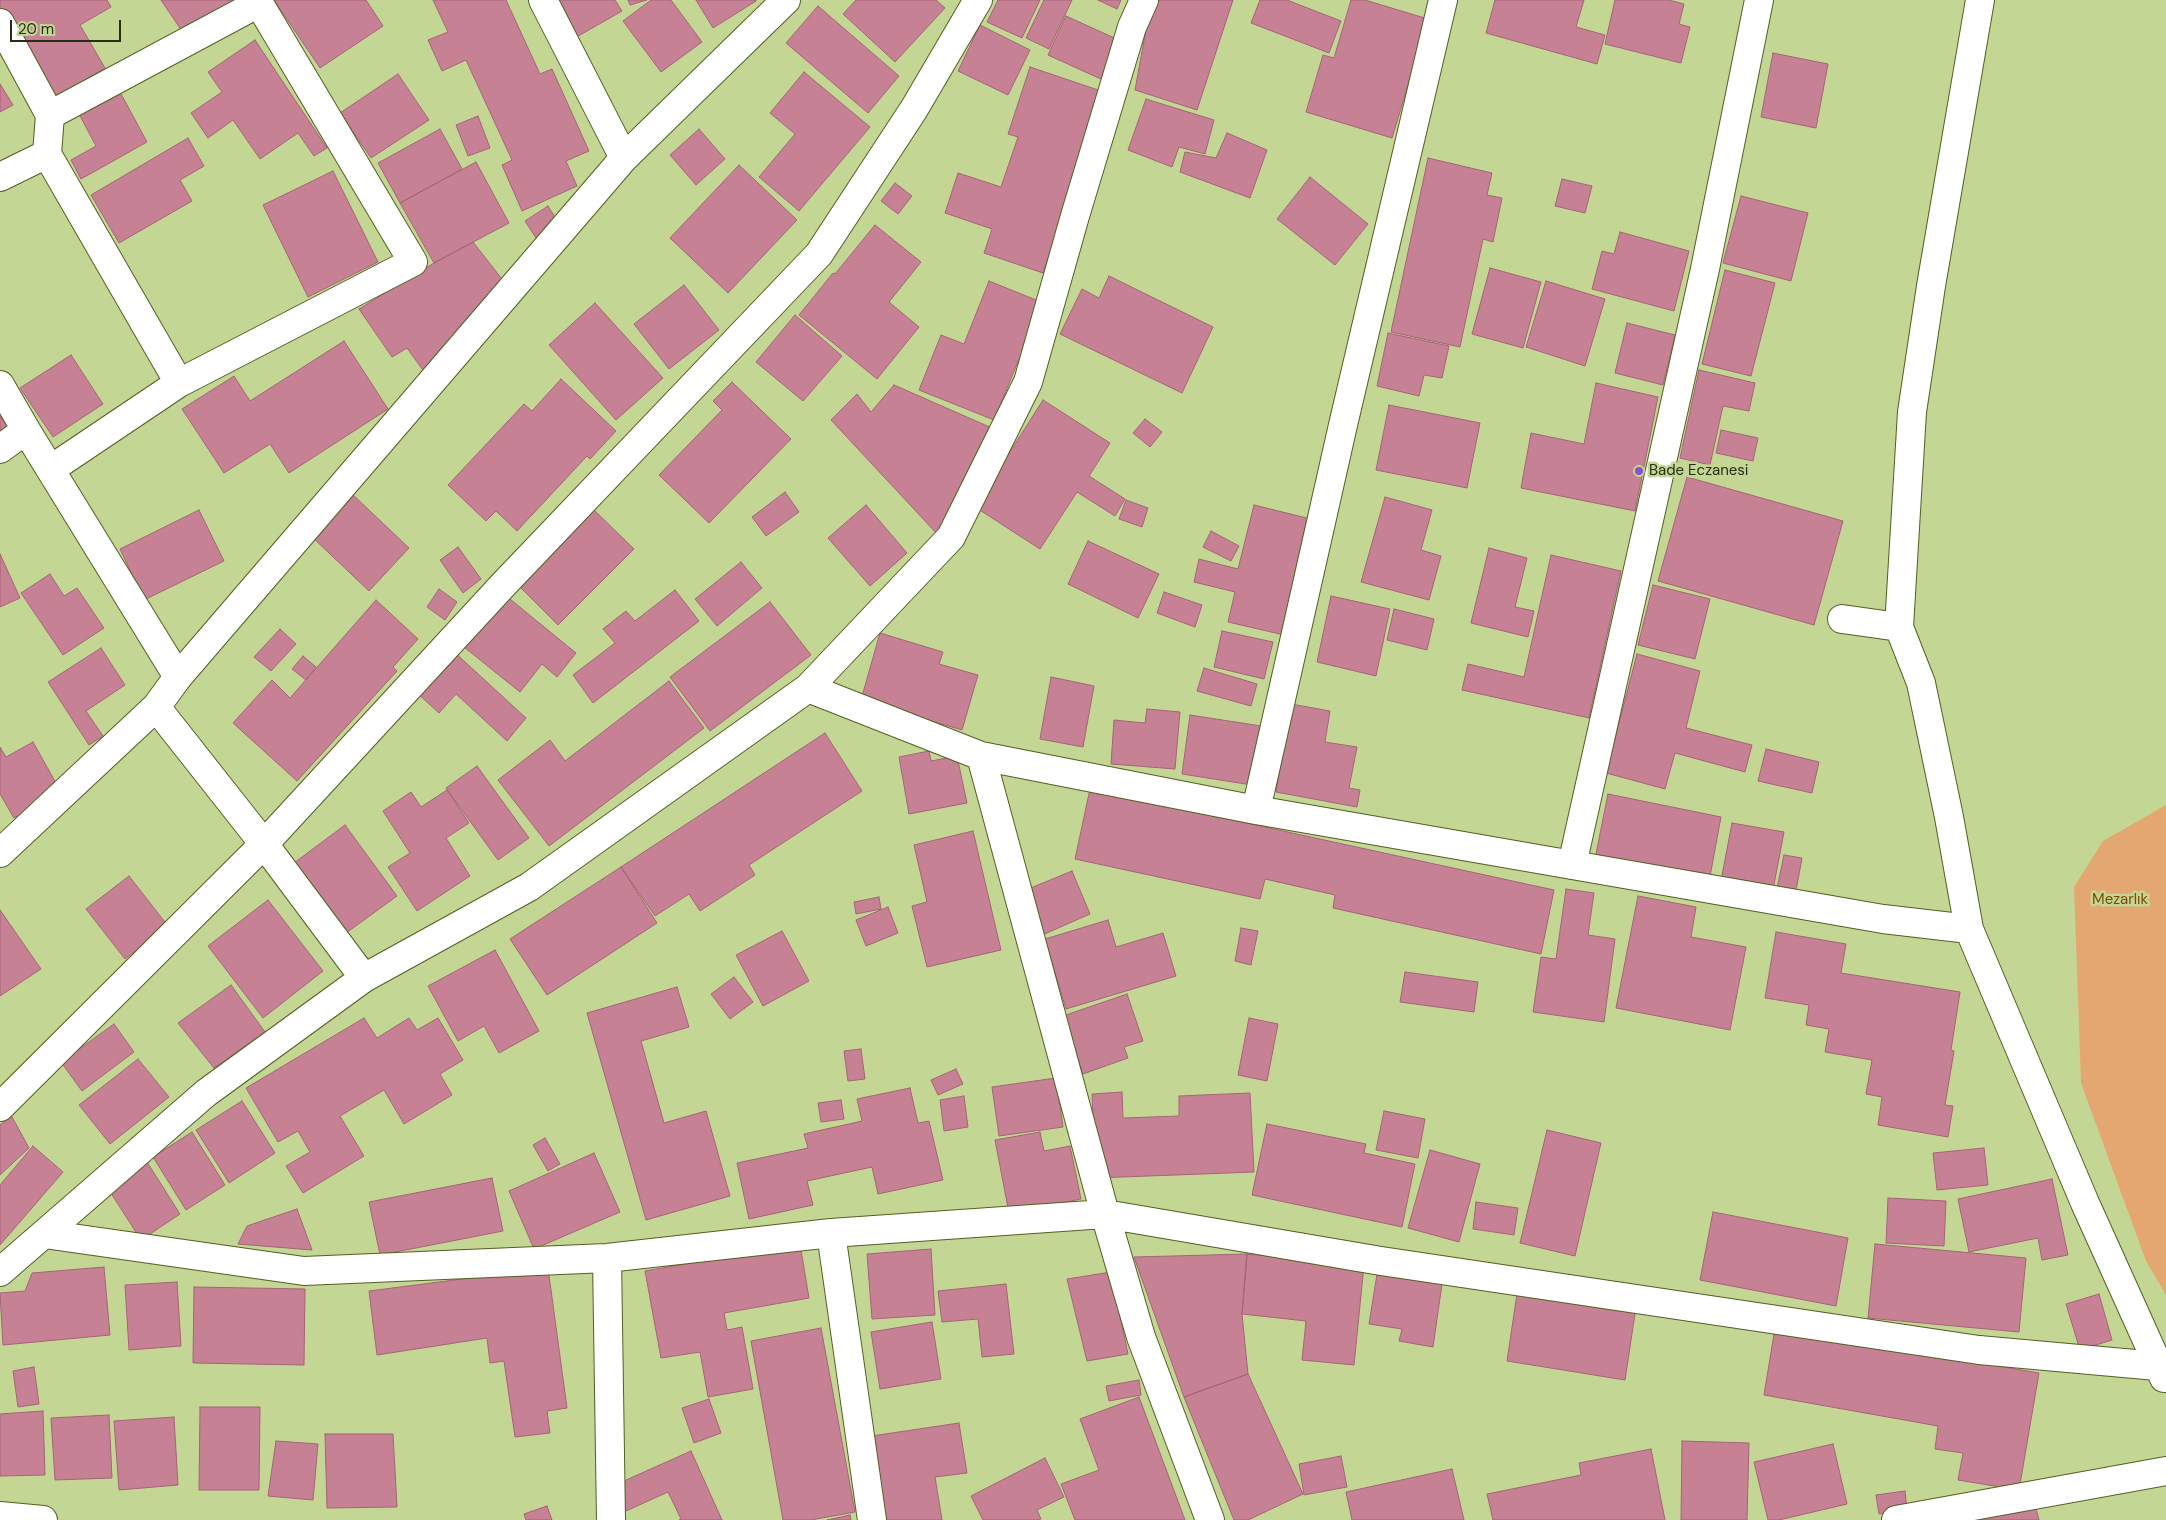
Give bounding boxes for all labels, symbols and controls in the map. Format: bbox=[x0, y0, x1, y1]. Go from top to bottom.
scale bar bbox=[12, 10, 124, 42]
text: 20 m bbox=[18, 19, 54, 39]
place label: Bade Eczanesi bbox=[1649, 462, 1748, 480]
marker: Bade Eczanesi bbox=[1633, 465, 1645, 477]
park label: Mezarlık bbox=[2092, 891, 2148, 909]

